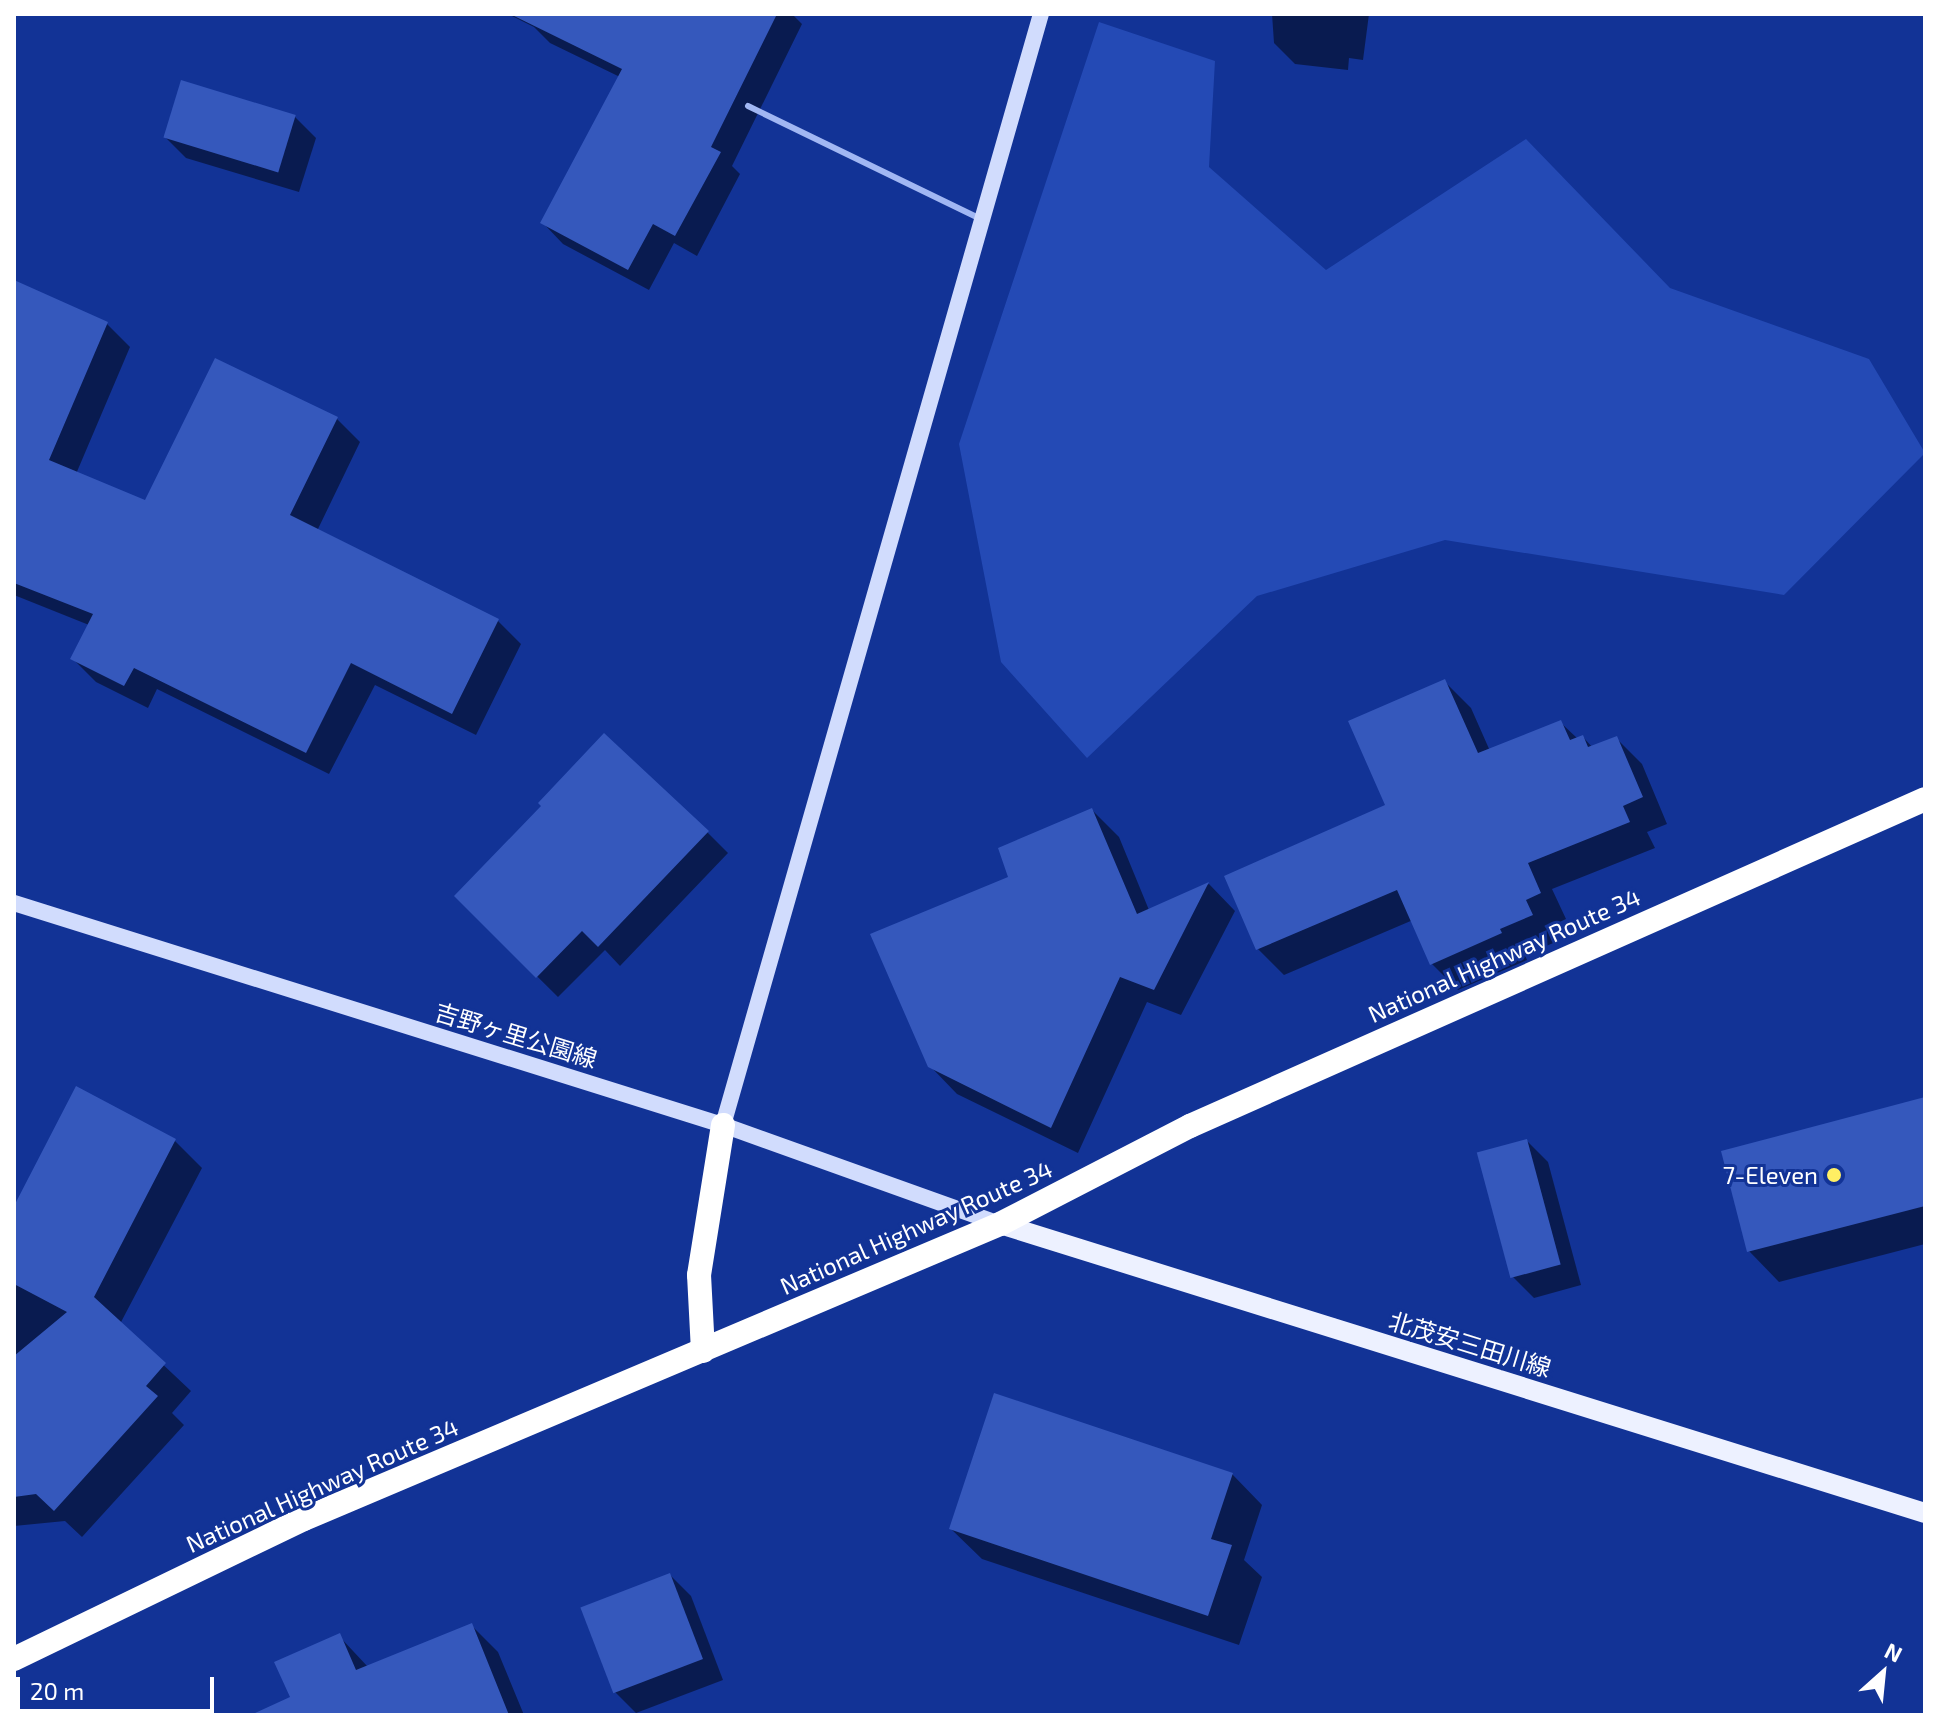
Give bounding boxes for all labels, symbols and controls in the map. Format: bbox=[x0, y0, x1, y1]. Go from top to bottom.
street label: National Highway Route 34 bbox=[1363, 882, 1645, 1028]
street label: 吉野ヶ里公園線 bbox=[431, 997, 601, 1073]
street label: National Highway Route 34 bbox=[775, 1154, 1057, 1300]
place label: 7-Eleven bbox=[1723, 1161, 1818, 1189]
marker: 7-Eleven bbox=[1825, 1166, 1843, 1184]
street label: 北茂安三田川線 bbox=[1385, 1306, 1555, 1382]
street label: National Highway Route 34 bbox=[181, 1412, 463, 1558]
north arrow bbox=[1843, 1633, 1923, 1713]
text: N bbox=[1881, 1636, 1907, 1667]
scale bar bbox=[20, 1661, 218, 1711]
text: 20 m bbox=[30, 1676, 84, 1705]

